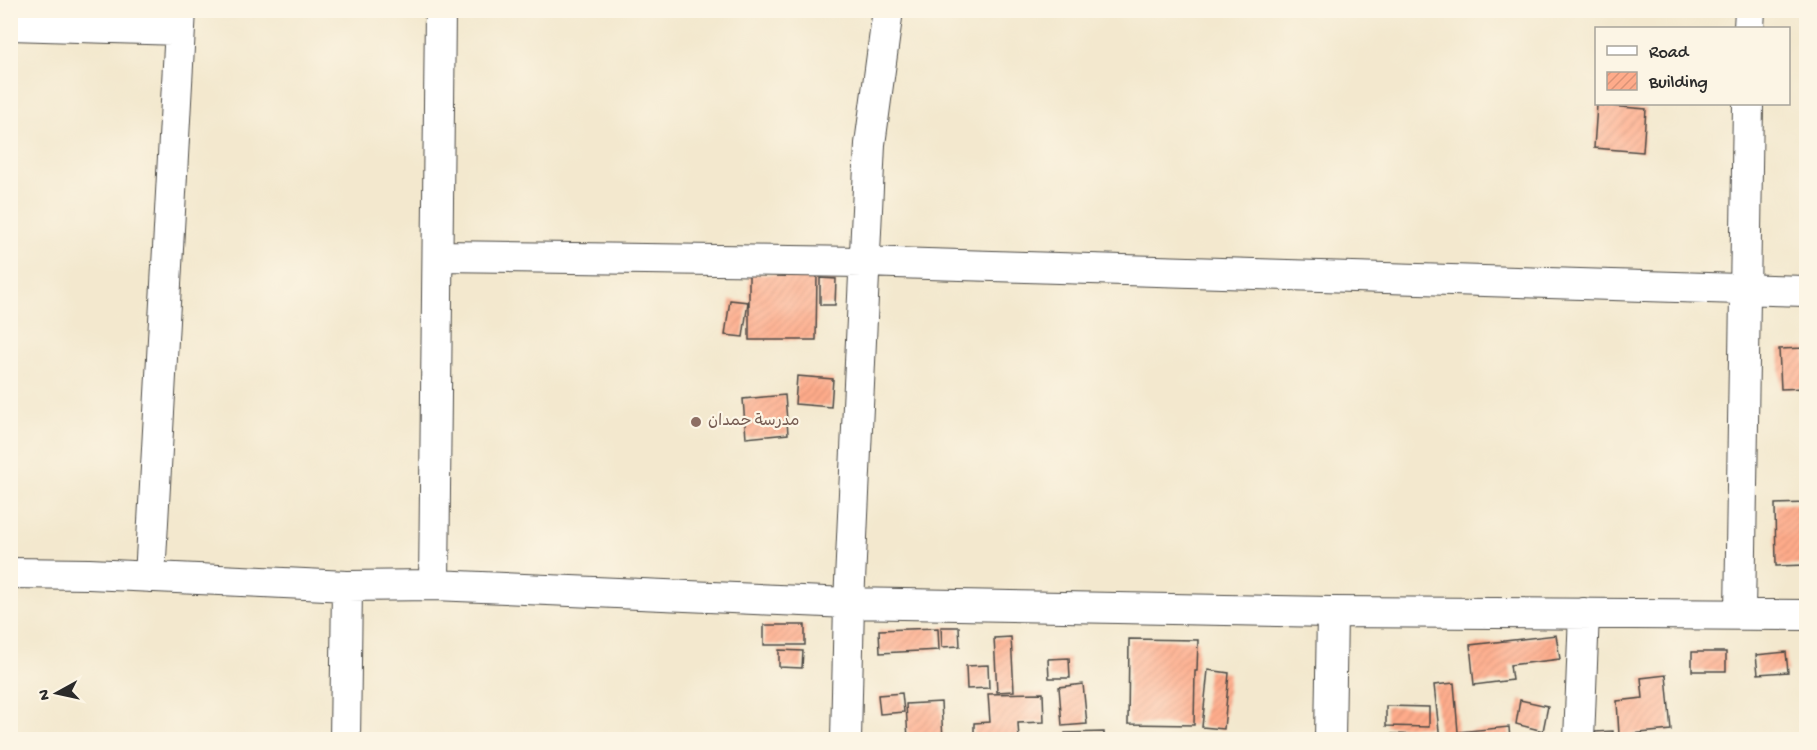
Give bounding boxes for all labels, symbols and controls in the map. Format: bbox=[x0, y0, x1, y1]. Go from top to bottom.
legend bbox=[1595, 27, 1790, 105]
text: Road bbox=[1649, 43, 1690, 64]
text: Building bbox=[1648, 73, 1708, 94]
place label: مدرسة حمدان bbox=[708, 412, 799, 432]
marker: مدرسة حمدان bbox=[689, 415, 703, 429]
north arrow bbox=[27, 663, 87, 723]
text: N bbox=[35, 688, 56, 701]

